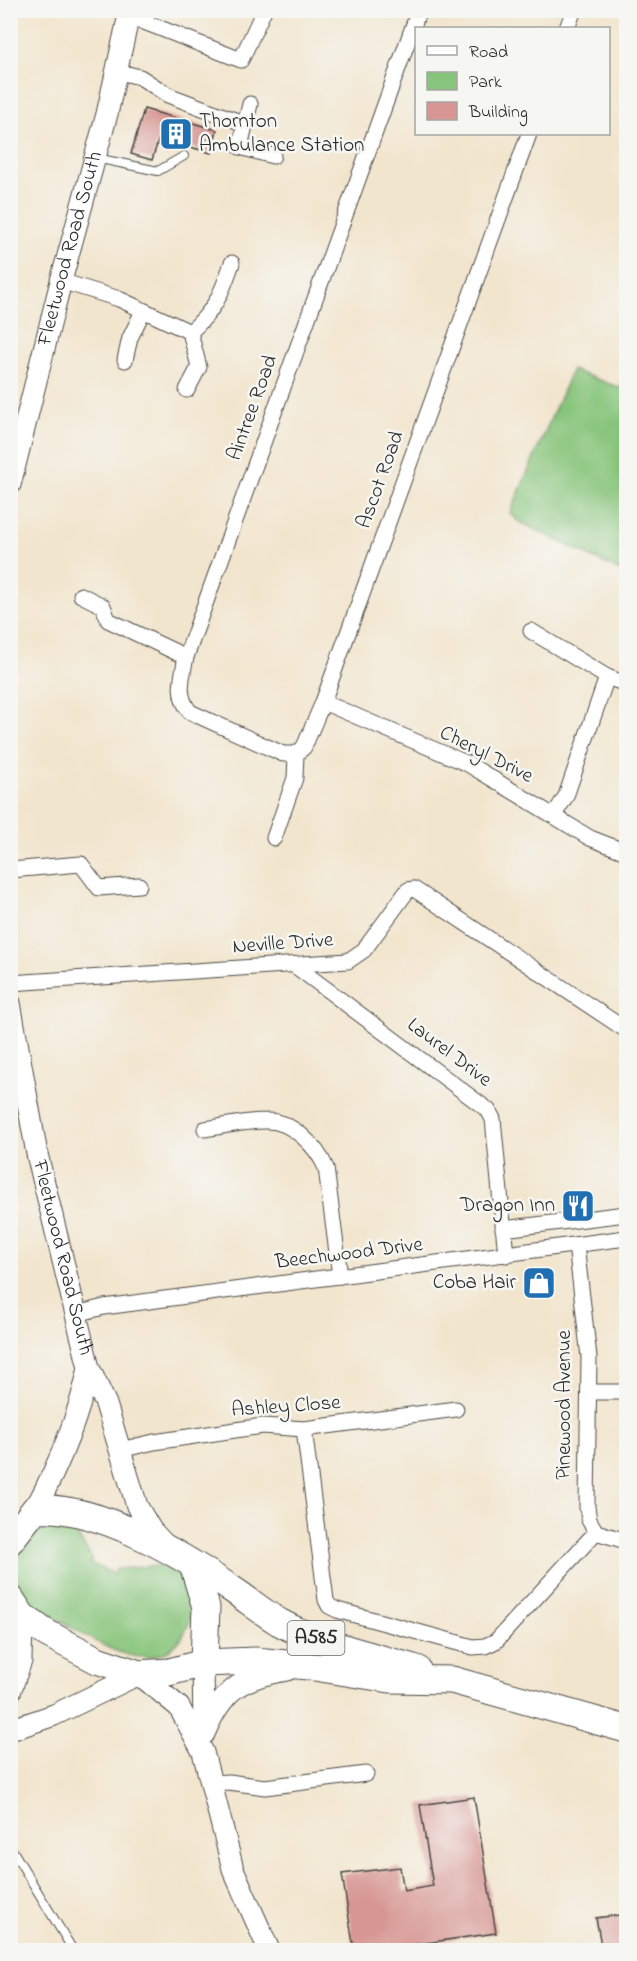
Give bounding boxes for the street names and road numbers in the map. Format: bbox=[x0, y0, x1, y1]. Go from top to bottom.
street label: Fleetwood Road South bbox=[30, 148, 111, 350]
street label: Aintree Road bbox=[220, 351, 286, 465]
street label: Ascot Road bbox=[349, 427, 413, 533]
street label: Cheryl Drive bbox=[433, 719, 539, 794]
street label: Neville Drive bbox=[232, 925, 335, 962]
street label: Laurel Drive bbox=[400, 1011, 498, 1095]
street label: Fleetwood Road South bbox=[24, 1156, 100, 1358]
street label: Beechwood Drive bbox=[272, 1230, 425, 1278]
street label: Pinewood Avenue bbox=[550, 1330, 580, 1480]
street label: Ashley Close bbox=[230, 1388, 342, 1428]
road number: A585 bbox=[288, 1621, 344, 1655]

